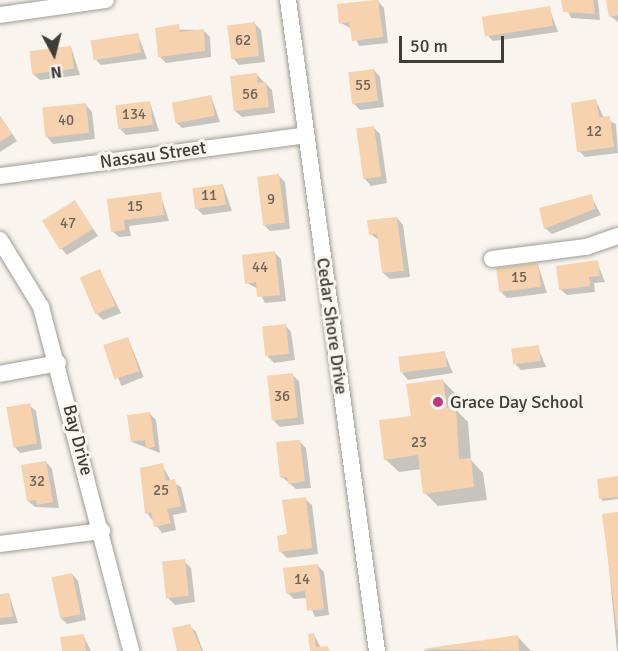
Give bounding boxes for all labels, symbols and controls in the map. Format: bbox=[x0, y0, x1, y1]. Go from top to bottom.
north arrow bbox=[24, 24, 84, 84]
scale bar bbox=[402, 24, 507, 62]
house number: 62 bbox=[235, 32, 251, 50]
text: 50 m bbox=[410, 35, 448, 57]
text: N bbox=[49, 61, 63, 82]
house number: 55 bbox=[355, 77, 371, 95]
house number: 56 bbox=[242, 86, 258, 104]
house number: 134 bbox=[122, 106, 146, 124]
house number: 40 bbox=[58, 112, 74, 130]
house number: 12 bbox=[586, 123, 602, 141]
street label: Nassau Street bbox=[99, 137, 207, 173]
house number: 11 bbox=[201, 187, 217, 205]
house number: 9 bbox=[267, 191, 275, 209]
house number: 15 bbox=[127, 198, 143, 216]
house number: 47 bbox=[60, 215, 76, 233]
street label: Cedar Shore Drive bbox=[312, 256, 352, 396]
house number: 44 bbox=[252, 259, 268, 277]
house number: 15 bbox=[511, 269, 527, 287]
house number: 36 bbox=[274, 388, 290, 406]
place label: Grace Day School bbox=[450, 391, 584, 413]
marker: Grace Day School bbox=[431, 395, 445, 409]
street label: Bay Drive bbox=[58, 402, 98, 478]
house number: 23 bbox=[411, 434, 427, 452]
house number: 32 bbox=[29, 473, 45, 491]
house number: 25 bbox=[153, 482, 169, 500]
house number: 14 bbox=[294, 571, 310, 589]

